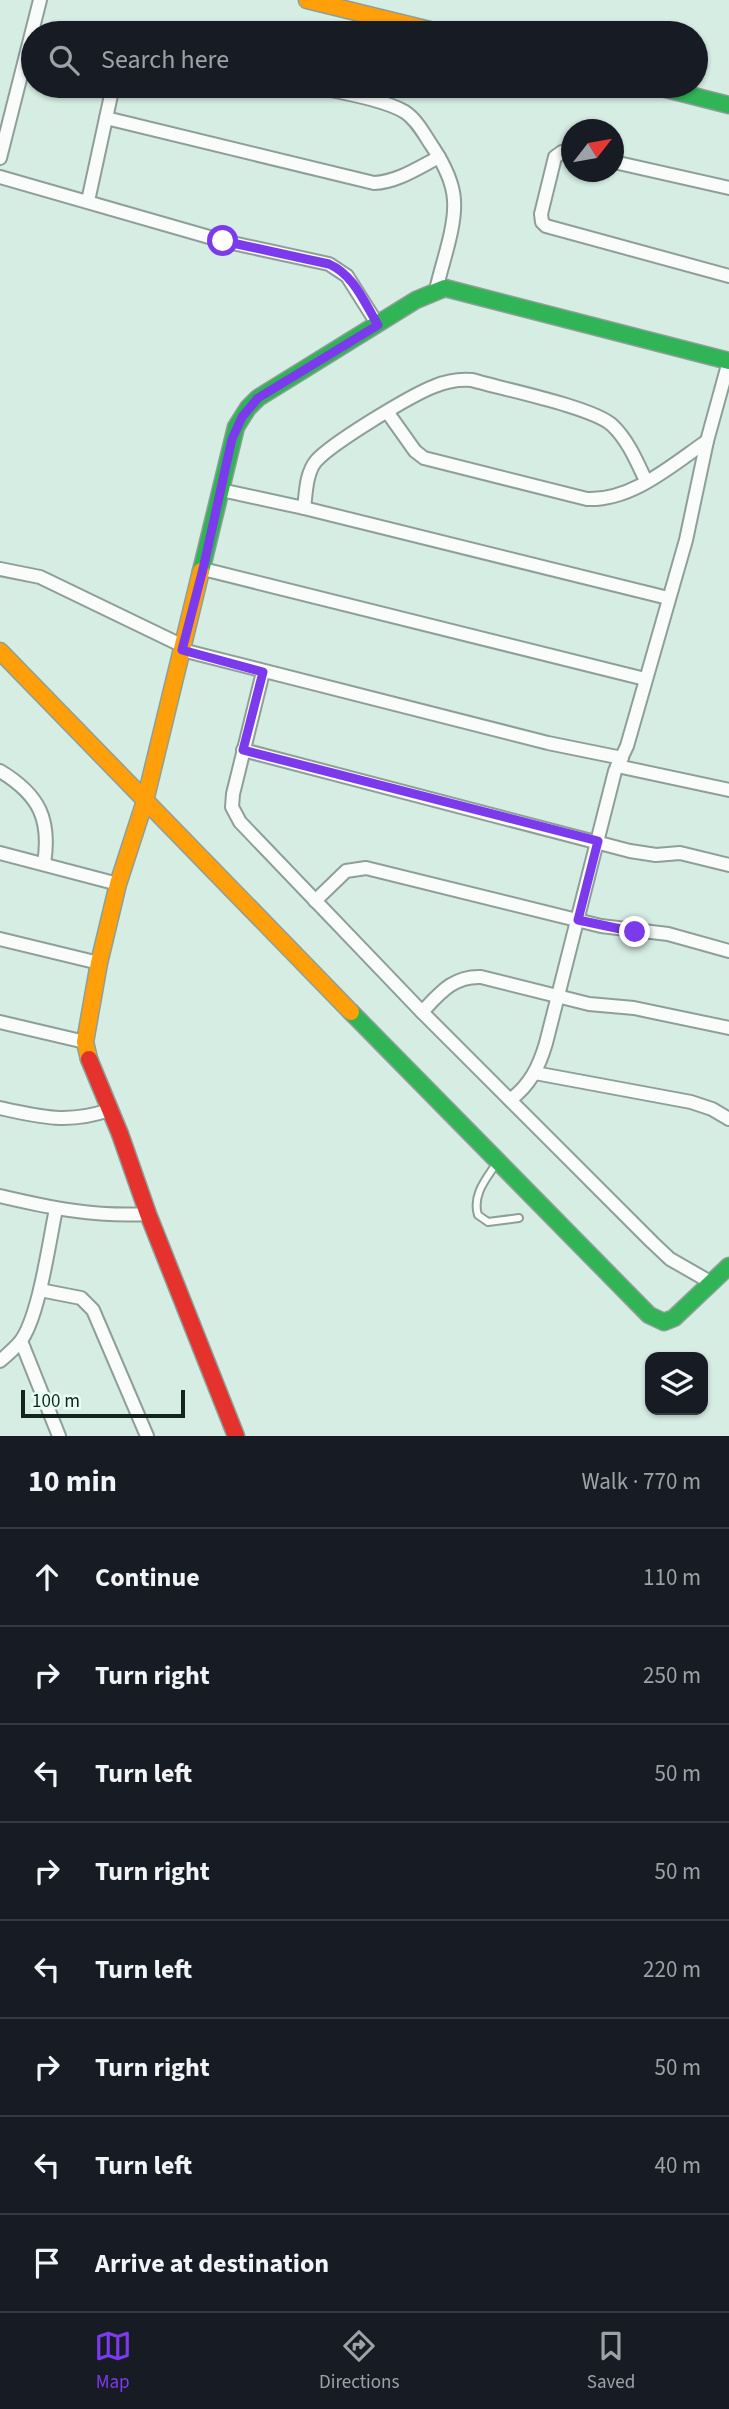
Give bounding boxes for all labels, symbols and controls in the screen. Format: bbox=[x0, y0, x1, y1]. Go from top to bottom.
search box bbox=[21, 21, 708, 98]
icon: search bbox=[45, 41, 83, 79]
text: Search here bbox=[101, 41, 229, 78]
north arrow bbox=[561, 119, 624, 182]
route start bbox=[207, 225, 238, 256]
route end bbox=[619, 916, 650, 947]
map controls bbox=[645, 1352, 708, 1415]
button: layers bbox=[645, 1352, 708, 1415]
scale bar bbox=[21, 1387, 186, 1419]
text: 100 m bbox=[32, 1388, 80, 1415]
text: 10 min bbox=[28, 1460, 117, 1503]
text: Walk · 770 m bbox=[582, 1465, 701, 1498]
icon: ahead bbox=[28, 1558, 66, 1596]
text: Continue bbox=[95, 1559, 200, 1596]
text: 110 m bbox=[643, 1561, 701, 1594]
icon: right bbox=[28, 1656, 66, 1694]
text: Turn right bbox=[95, 1657, 210, 1694]
text: 250 m bbox=[643, 1659, 701, 1692]
icon: left bbox=[28, 1754, 66, 1792]
text: Turn left bbox=[95, 1755, 192, 1792]
text: 50 m bbox=[654, 1757, 701, 1790]
icon: right bbox=[28, 1852, 66, 1890]
text: Turn right bbox=[95, 1853, 210, 1890]
text: 50 m bbox=[654, 1855, 701, 1888]
icon: left bbox=[28, 1950, 66, 1988]
text: Turn left bbox=[95, 1951, 192, 1988]
text: 220 m bbox=[643, 1953, 701, 1986]
icon: right bbox=[28, 2048, 66, 2086]
text: Turn right bbox=[95, 2049, 210, 2086]
text: 50 m bbox=[654, 2051, 701, 2084]
icon: left bbox=[28, 2146, 66, 2184]
text: Turn left bbox=[95, 2147, 192, 2184]
text: 40 m bbox=[654, 2149, 701, 2182]
icon: arrive bbox=[28, 2244, 66, 2282]
text: Arrive at destination bbox=[95, 2245, 329, 2282]
tab: Map bbox=[94, 2327, 132, 2396]
tab: Directions bbox=[319, 2327, 399, 2396]
tab: Saved bbox=[587, 2327, 635, 2396]

